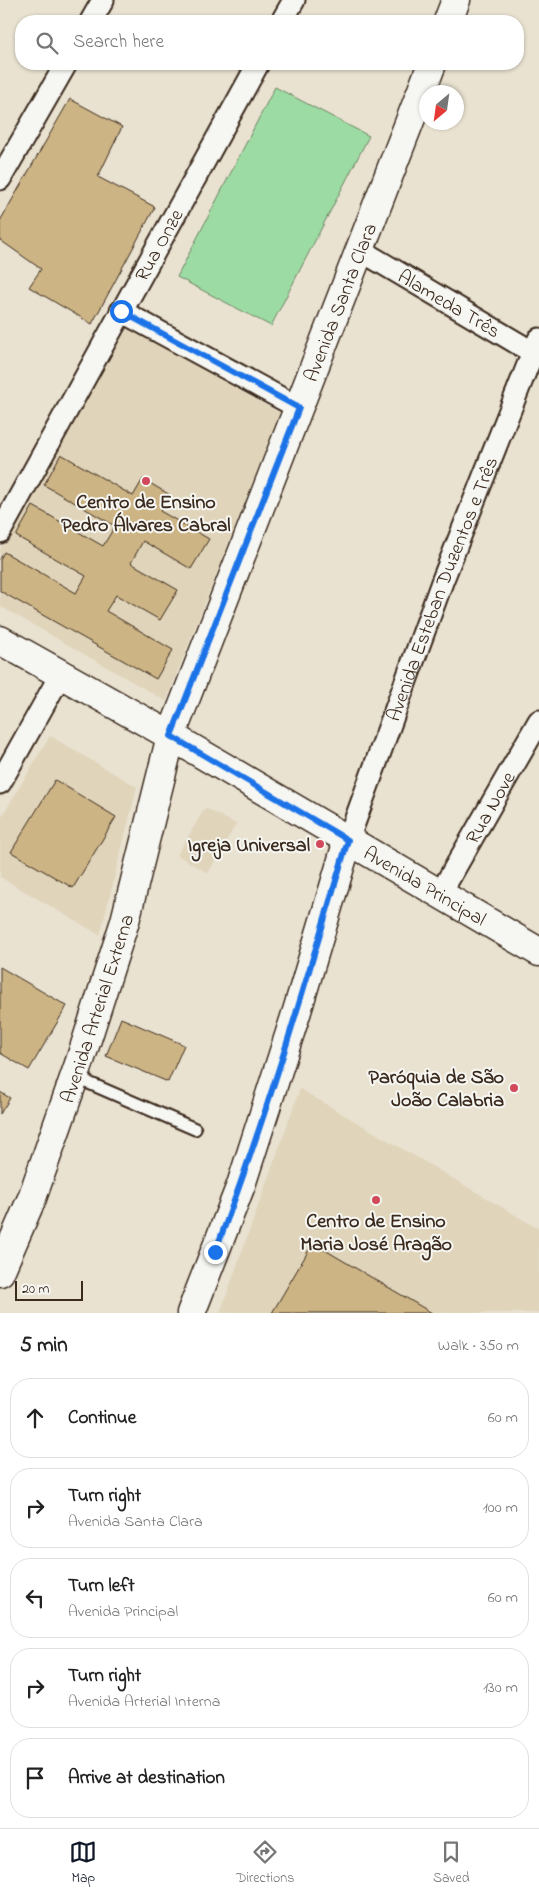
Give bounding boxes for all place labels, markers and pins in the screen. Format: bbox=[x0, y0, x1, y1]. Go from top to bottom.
marker: Centro de Ensino Pedro Álvares Cabral bbox=[140, 475, 152, 487]
place label: Centro de Ensino Pedro Álvares Cabral bbox=[61, 489, 231, 541]
place label: Igreja Universal bbox=[187, 832, 310, 862]
marker: Igreja Universal bbox=[314, 838, 326, 850]
place label: Paróquia de São João Calabria bbox=[369, 1064, 504, 1116]
marker: Paróquia de São João Calabria bbox=[508, 1082, 520, 1094]
marker: Centro de Ensino Maria José Aragão bbox=[370, 1194, 382, 1206]
place label: Centro de Ensino Maria José Aragão bbox=[300, 1208, 452, 1261]

